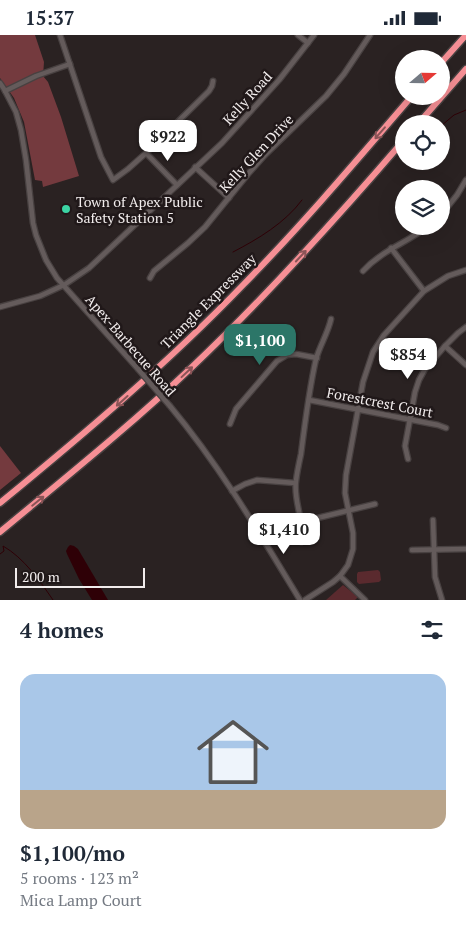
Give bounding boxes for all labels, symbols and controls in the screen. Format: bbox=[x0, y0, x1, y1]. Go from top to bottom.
text: 15:37 bbox=[25, 5, 74, 30]
north arrow bbox=[395, 50, 450, 105]
map controls bbox=[395, 50, 450, 235]
street label: Kelly Road bbox=[218, 67, 276, 129]
street label: Kelly Glen Drive bbox=[215, 110, 297, 196]
button: locate bbox=[395, 115, 450, 170]
pin: $922 bbox=[138, 119, 198, 162]
text: $922 bbox=[150, 125, 186, 147]
one-way arrow bbox=[375, 126, 386, 139]
button: layers bbox=[395, 180, 450, 235]
place label: Town of Apex Public Safety Station 5 bbox=[76, 192, 203, 227]
marker: Town of Apex Public Safety Station 5 bbox=[60, 203, 72, 215]
street label: Triangle Expressway bbox=[156, 249, 260, 353]
one-way arrow bbox=[295, 250, 307, 263]
street label: Apex-Barbecue Road bbox=[82, 290, 181, 400]
pin: $1,100 bbox=[219, 323, 301, 366]
text: $1,100 bbox=[235, 329, 285, 351]
pin: $854 bbox=[378, 337, 438, 380]
text: $854 bbox=[390, 343, 426, 365]
one-way arrow bbox=[180, 366, 193, 378]
street label: Forestcrest Court bbox=[325, 382, 435, 422]
one-way arrow bbox=[115, 395, 128, 406]
one-way arrow bbox=[31, 496, 44, 507]
pin: $1,410 bbox=[243, 513, 325, 555]
text: $1,410 bbox=[259, 518, 309, 540]
scale bar bbox=[15, 565, 145, 588]
text: 200 m bbox=[22, 567, 60, 586]
text: 4 homes bbox=[20, 616, 104, 644]
icon: filters bbox=[418, 616, 446, 644]
icon: home bbox=[188, 707, 278, 797]
text: $1,100/mo bbox=[20, 839, 125, 867]
text: 5 rooms · 123 m² bbox=[20, 867, 139, 889]
text: Mica Lamp Court bbox=[20, 889, 142, 911]

